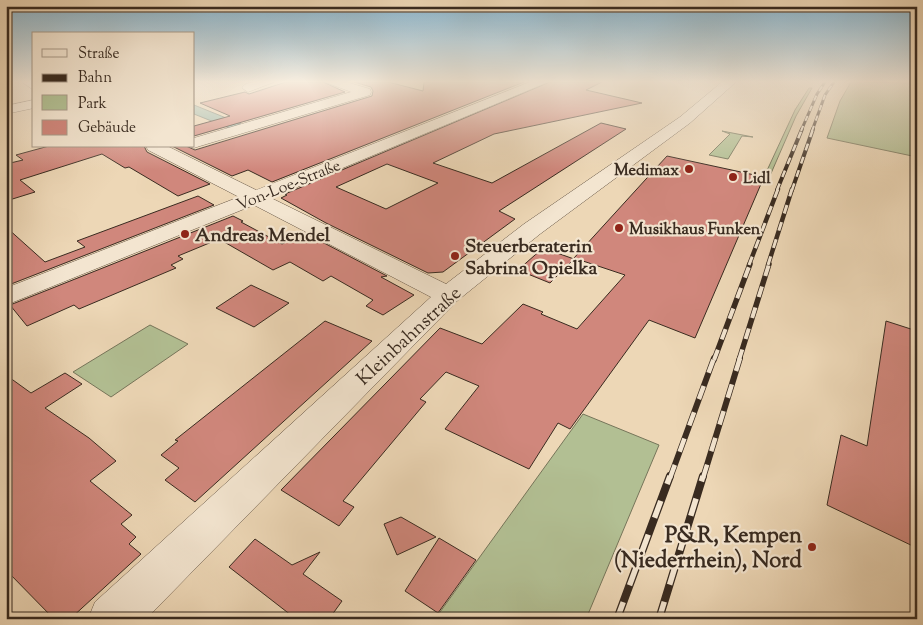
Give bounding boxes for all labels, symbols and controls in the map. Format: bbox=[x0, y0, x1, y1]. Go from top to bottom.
legend bbox=[32, 32, 195, 148]
text: Straße bbox=[78, 44, 120, 65]
text: Bahn bbox=[78, 68, 112, 89]
text: Park bbox=[78, 94, 107, 115]
text: Gebäude bbox=[78, 118, 136, 139]
street label: Von-Loe-Straße bbox=[233, 155, 344, 218]
place label: Medimax bbox=[614, 160, 679, 183]
marker: Medimax bbox=[683, 163, 695, 175]
place label: Lidl bbox=[743, 168, 771, 191]
marker: Lidl bbox=[727, 171, 739, 183]
place label: Musikhaus Funken bbox=[629, 219, 761, 242]
marker: Musikhaus Funken bbox=[613, 222, 625, 234]
place label: Andreas Mendel bbox=[195, 223, 331, 250]
marker: Andreas Mendel bbox=[179, 228, 191, 240]
place label: Steuerberaterin Sabrina Opielka bbox=[465, 234, 598, 283]
marker: Steuerberaterin Sabrina Opielka bbox=[449, 250, 461, 262]
street label: Kleinbahnstraße bbox=[351, 281, 468, 393]
place label: P&R, Kempen (Niederrhein), Nord bbox=[614, 521, 803, 578]
marker: P&R, Kempen (Niederrhein), Nord bbox=[806, 541, 818, 553]

